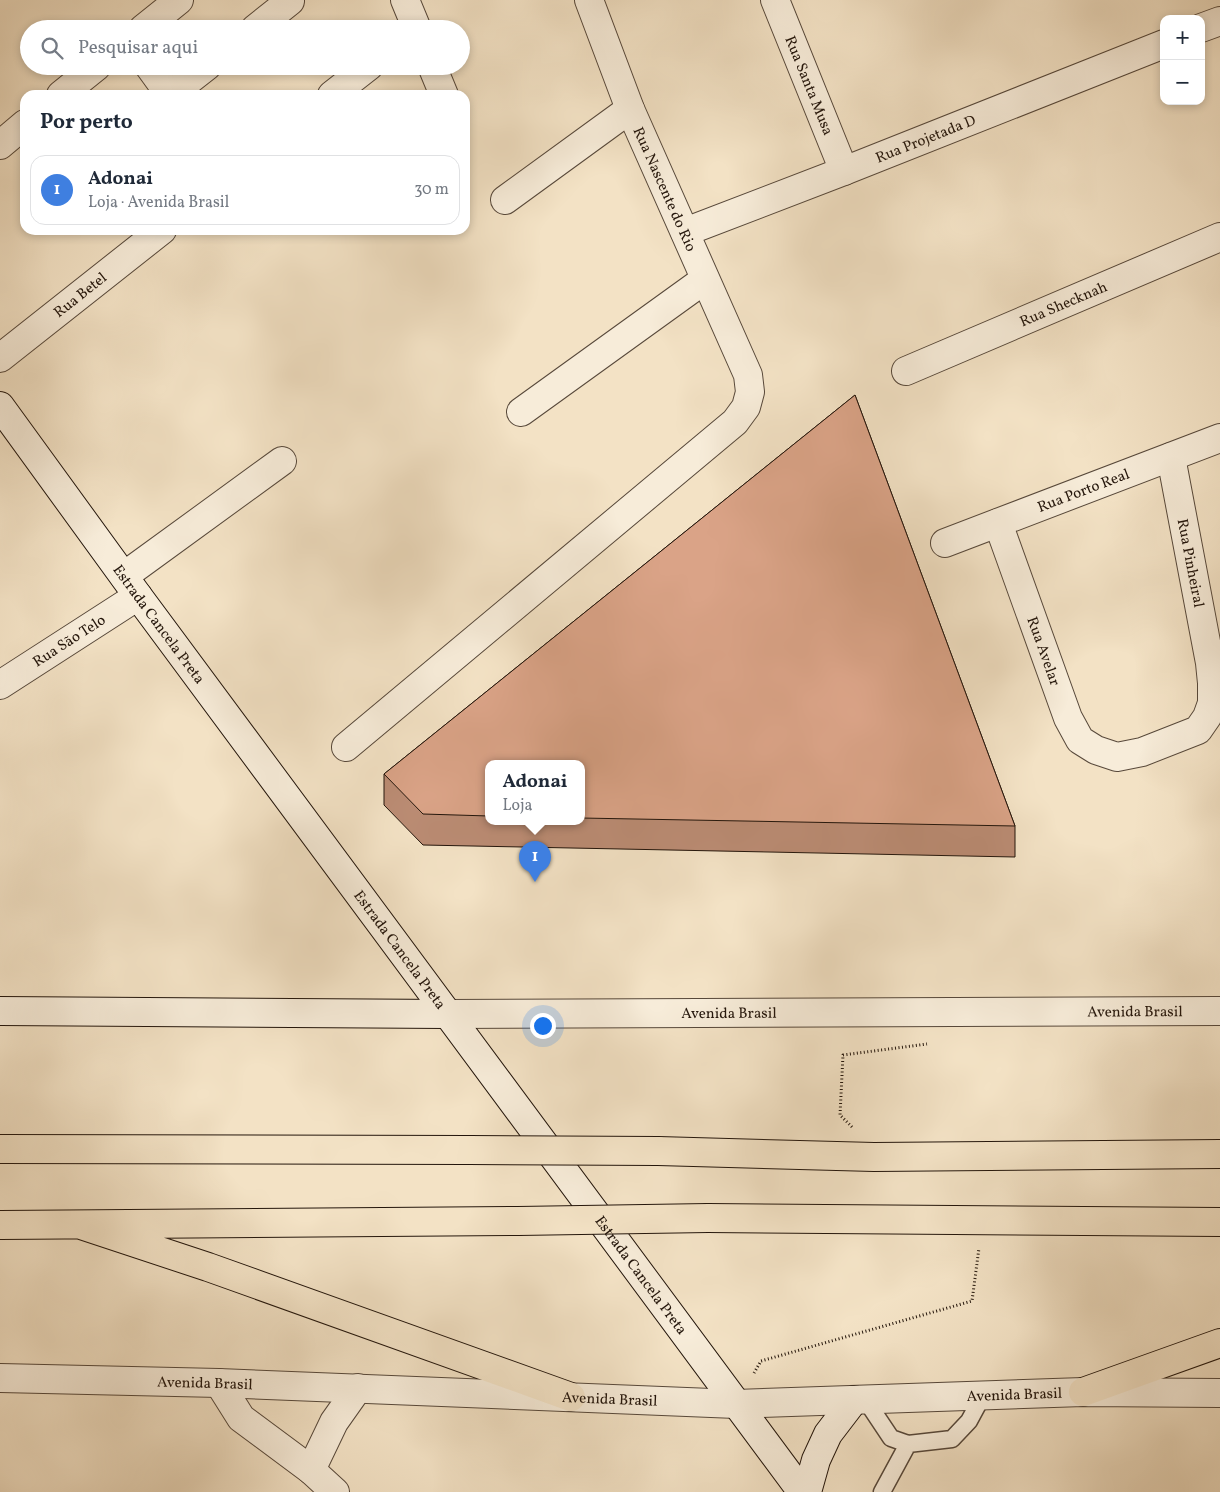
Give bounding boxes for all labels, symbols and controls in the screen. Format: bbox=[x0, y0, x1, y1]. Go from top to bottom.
map controls bbox=[1160, 15, 1205, 105]
button: + bbox=[1160, 15, 1205, 60]
search box bbox=[20, 20, 470, 75]
street label: Rua Santa Musa bbox=[779, 33, 838, 139]
icon: search bbox=[38, 34, 66, 62]
text: Pesquisar aqui bbox=[78, 35, 198, 61]
button: − bbox=[1160, 60, 1205, 105]
text: Por perto bbox=[40, 108, 133, 137]
street label: Rua Projetada D bbox=[873, 111, 979, 169]
street label: Rua Nascente do Rio bbox=[627, 124, 701, 255]
text: Adonai bbox=[88, 166, 153, 192]
text: 1 bbox=[54, 179, 60, 201]
text: 30 m bbox=[414, 179, 449, 201]
text: Loja · Avenida Brasil bbox=[88, 192, 229, 214]
street label: Rua Betel bbox=[50, 268, 112, 324]
street label: Rua Shecknah bbox=[1017, 277, 1111, 333]
street label: Rua Porto Real bbox=[1035, 464, 1133, 519]
street label: Rua Pinheiral bbox=[1171, 517, 1208, 610]
street label: Estrada Cancela Preta bbox=[107, 561, 209, 689]
street label: Rua São Telo bbox=[29, 611, 110, 673]
street label: Rua Avelar bbox=[1020, 614, 1065, 689]
popup bbox=[485, 760, 585, 825]
text: Adonai bbox=[503, 769, 567, 795]
text: Loja bbox=[503, 795, 532, 817]
pin: 1 bbox=[519, 841, 551, 882]
street label: Estrada Cancela Preta bbox=[348, 887, 450, 1014]
street label: Avenida Brasil bbox=[1087, 1002, 1183, 1024]
street label: Avenida Brasil bbox=[681, 1004, 777, 1025]
your location bbox=[530, 1013, 556, 1039]
street label: Estrada Cancela Preta bbox=[589, 1212, 691, 1340]
street label: Avenida Brasil bbox=[157, 1373, 253, 1396]
street label: Avenida Brasil bbox=[966, 1384, 1063, 1408]
street label: Avenida Brasil bbox=[561, 1388, 658, 1413]

